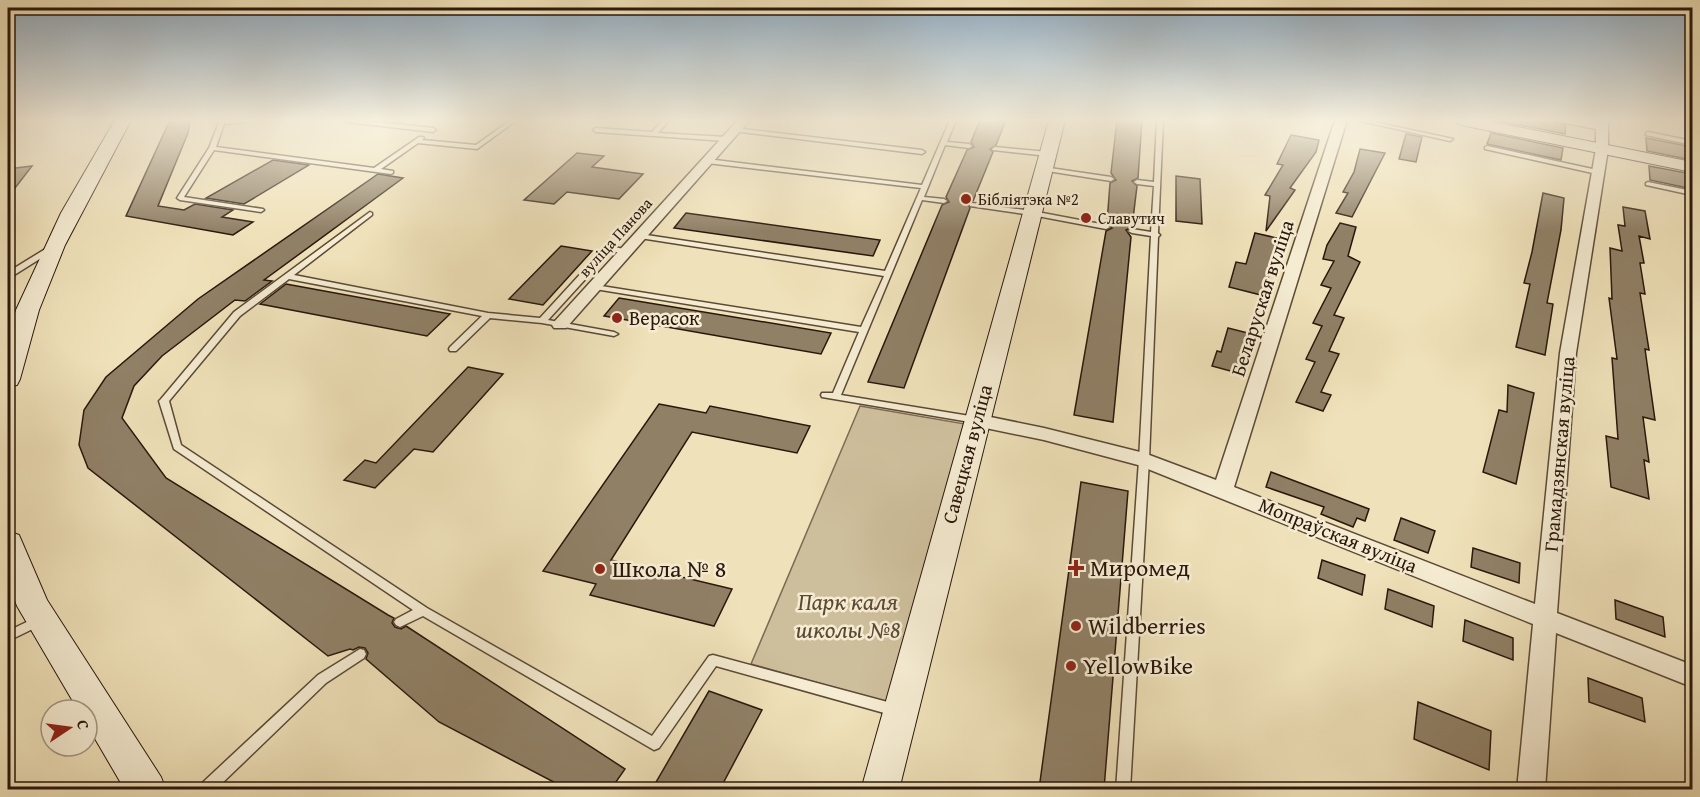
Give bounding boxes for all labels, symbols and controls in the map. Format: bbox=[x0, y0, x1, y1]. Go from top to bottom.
place label: Бібліятэка №2 bbox=[978, 187, 1079, 211]
street label: вуліца Панова bbox=[573, 191, 658, 282]
marker: Бібліятэка №2 bbox=[959, 192, 973, 206]
place label: Славутич bbox=[1098, 206, 1165, 230]
marker: Славутич bbox=[1079, 211, 1093, 225]
street label: Беларуская вуліца bbox=[1223, 215, 1301, 380]
place label: Верасок bbox=[629, 303, 700, 332]
marker: Верасок bbox=[610, 311, 624, 325]
street label: Грамадзянская вуліца bbox=[1536, 355, 1582, 553]
street label: Савецкая вуліца bbox=[934, 381, 999, 527]
street label: Мопраўская вуліца bbox=[1255, 490, 1422, 580]
place label: Миромед bbox=[1090, 550, 1190, 585]
place label: Школа № 8 bbox=[612, 551, 726, 586]
marker: Миромед bbox=[1067, 559, 1085, 577]
marker: Школа № 8 bbox=[593, 562, 607, 576]
park label: Парк каля школы №8 bbox=[796, 584, 900, 647]
place label: Wildberries bbox=[1088, 608, 1206, 643]
marker: Wildberries bbox=[1069, 619, 1083, 633]
place label: YellowBike bbox=[1083, 648, 1193, 683]
marker: YellowBike bbox=[1064, 659, 1078, 673]
north arrow bbox=[39, 698, 99, 758]
text: С bbox=[71, 718, 96, 732]

